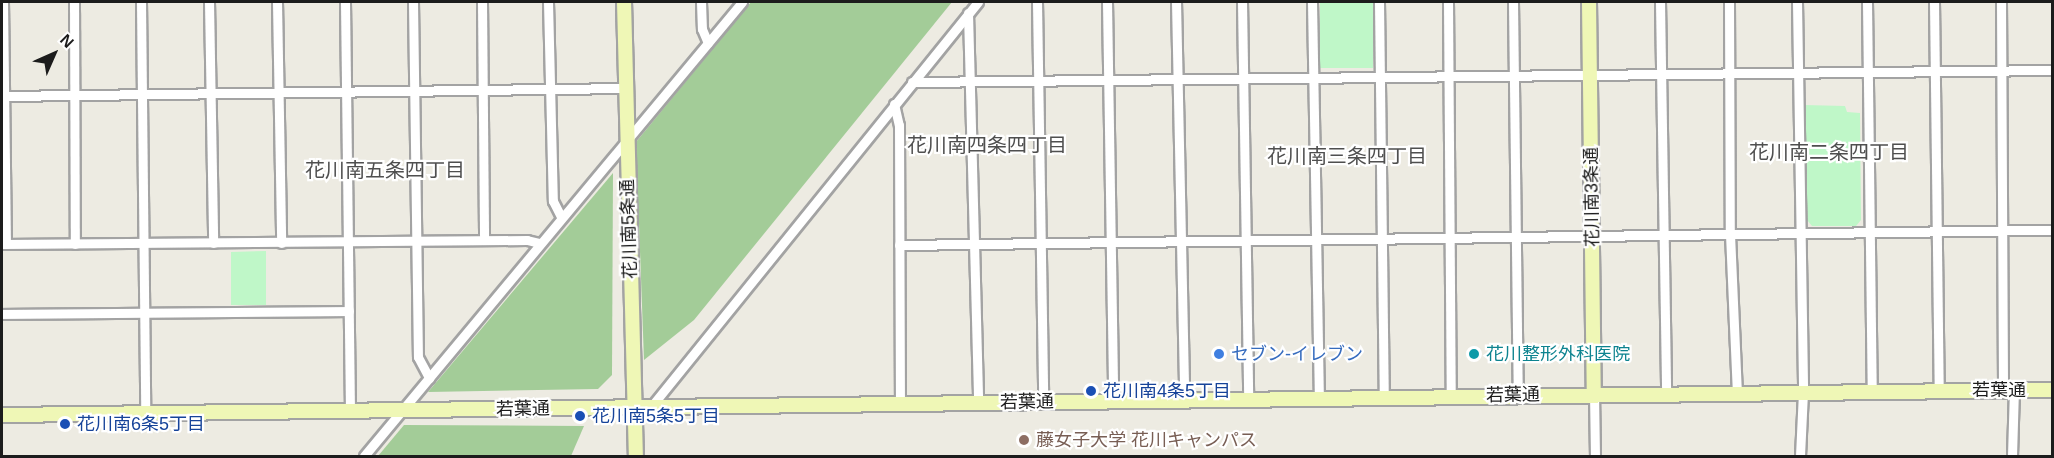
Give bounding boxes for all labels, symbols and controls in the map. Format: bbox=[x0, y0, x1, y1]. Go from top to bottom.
north arrow bbox=[24, 24, 84, 84]
text: N bbox=[57, 31, 77, 51]
district label: 花川南四条四丁目 bbox=[907, 133, 1067, 157]
district label: 花川南二条四丁目 bbox=[1749, 140, 1909, 164]
district label: 花川南三条四丁目 bbox=[1267, 144, 1427, 168]
street label: 花川南3条通 bbox=[1580, 147, 1604, 247]
district label: 花川南五条四丁目 bbox=[305, 158, 465, 182]
street label: 花川南5条通 bbox=[616, 179, 642, 279]
place label: セブン-イレブン bbox=[1231, 343, 1363, 365]
place label: 花川整形外科医院 bbox=[1486, 343, 1630, 365]
marker: セブン-イレブン bbox=[1212, 347, 1226, 361]
marker: 花川整形外科医院 bbox=[1467, 347, 1481, 361]
street label: 若葉通 bbox=[1972, 379, 2026, 401]
place label: 花川南4条5丁目 bbox=[1103, 380, 1231, 402]
marker: 花川南4条5丁目 bbox=[1084, 384, 1098, 398]
street label: 若葉通 bbox=[1486, 384, 1540, 406]
street label: 若葉通 bbox=[1000, 391, 1054, 413]
street label: 若葉通 bbox=[496, 398, 550, 420]
place label: 花川南5条5丁目 bbox=[592, 405, 720, 427]
marker: 花川南5条5丁目 bbox=[573, 409, 587, 423]
place label: 花川南6条5丁目 bbox=[77, 413, 205, 435]
marker: 花川南6条5丁目 bbox=[58, 417, 72, 431]
place label: 藤女子大学 花川キャンパス bbox=[1036, 429, 1257, 451]
marker: 藤女子大学 花川キャンパス bbox=[1017, 433, 1031, 447]

